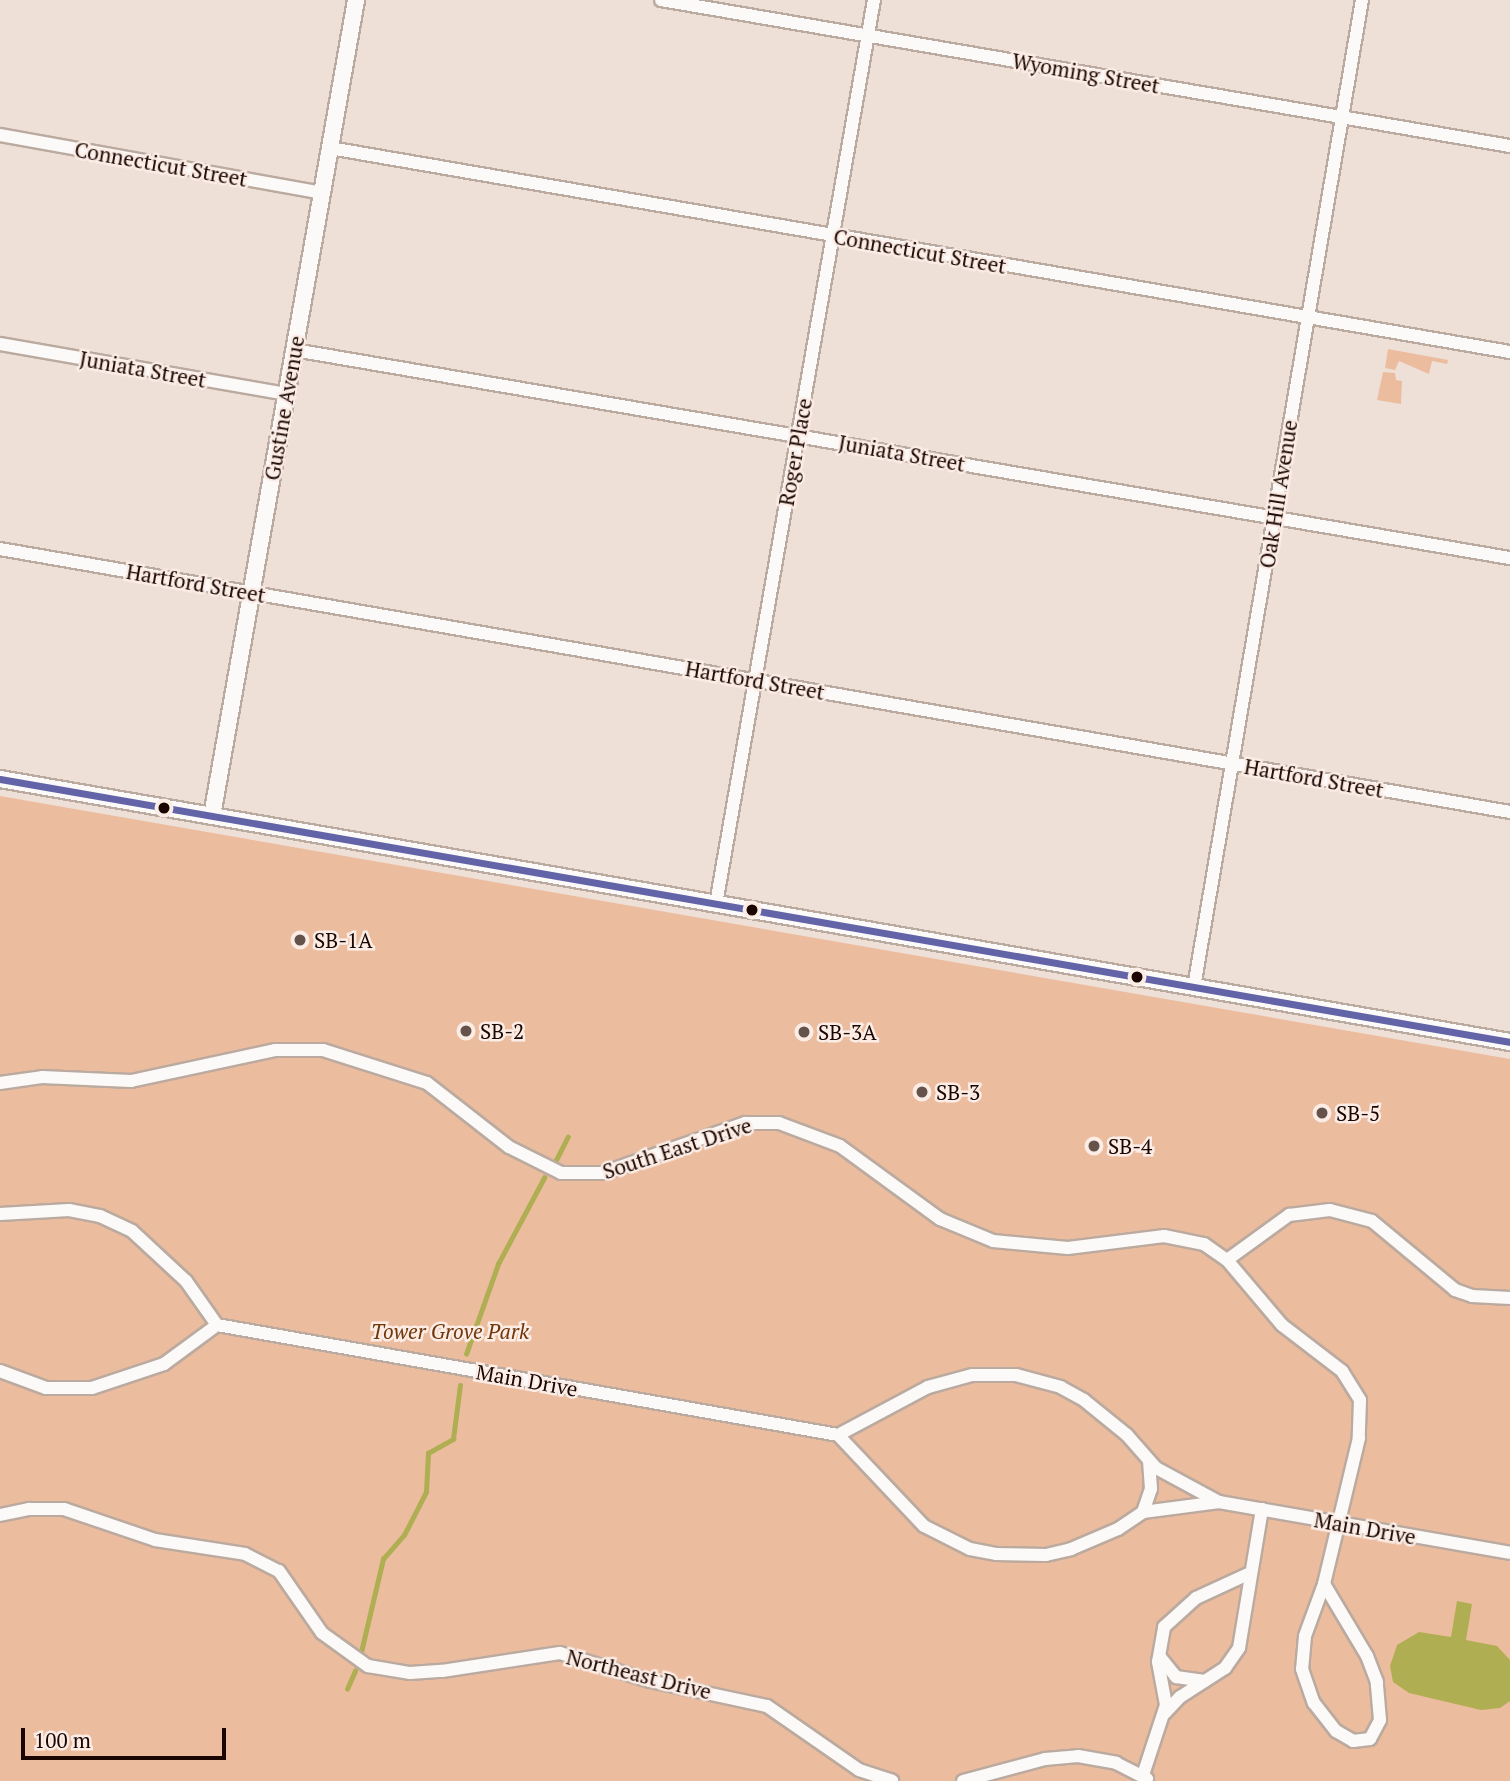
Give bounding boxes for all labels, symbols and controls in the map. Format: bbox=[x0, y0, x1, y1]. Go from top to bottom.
street label: Wyoming Street bbox=[1010, 48, 1162, 98]
street label: Connecticut Street bbox=[73, 136, 249, 192]
street label: Connecticut Street bbox=[832, 223, 1008, 279]
street label: Gustine Avenue bbox=[259, 334, 309, 482]
street label: Juniata Street bbox=[78, 345, 208, 393]
street label: Roger Place bbox=[773, 396, 817, 508]
street label: Oak Hill Avenue bbox=[1254, 418, 1302, 570]
street label: Juniata Street bbox=[837, 429, 967, 477]
street label: Hartford Street bbox=[124, 558, 268, 608]
street label: Hartford Street bbox=[683, 655, 827, 705]
street label: Hartford Street bbox=[1242, 753, 1386, 803]
unlabelled marker bbox=[157, 801, 171, 815]
unlabelled marker bbox=[745, 903, 759, 917]
place label: SB-1A bbox=[314, 927, 373, 953]
marker: SB-1A bbox=[292, 932, 308, 948]
unlabelled marker bbox=[1130, 970, 1144, 984]
place label: SB-2 bbox=[480, 1018, 524, 1044]
place label: SB-3A bbox=[818, 1019, 877, 1045]
marker: SB-2 bbox=[458, 1023, 474, 1039]
marker: SB-3A bbox=[796, 1024, 812, 1040]
place label: SB-3 bbox=[936, 1079, 980, 1105]
marker: SB-3 bbox=[914, 1084, 930, 1100]
place label: SB-5 bbox=[1336, 1100, 1380, 1126]
marker: SB-5 bbox=[1314, 1105, 1330, 1121]
street label: South East Drive bbox=[599, 1112, 755, 1184]
place label: SB-4 bbox=[1108, 1133, 1152, 1159]
marker: SB-4 bbox=[1086, 1138, 1102, 1154]
park label: Tower Grove Park bbox=[371, 1318, 529, 1344]
street label: Main Drive bbox=[474, 1359, 580, 1401]
street label: Main Drive bbox=[1312, 1507, 1418, 1549]
street label: Northeast Drive bbox=[564, 1644, 714, 1704]
scale bar bbox=[24, 1714, 229, 1758]
text: 100 m bbox=[34, 1726, 91, 1754]

